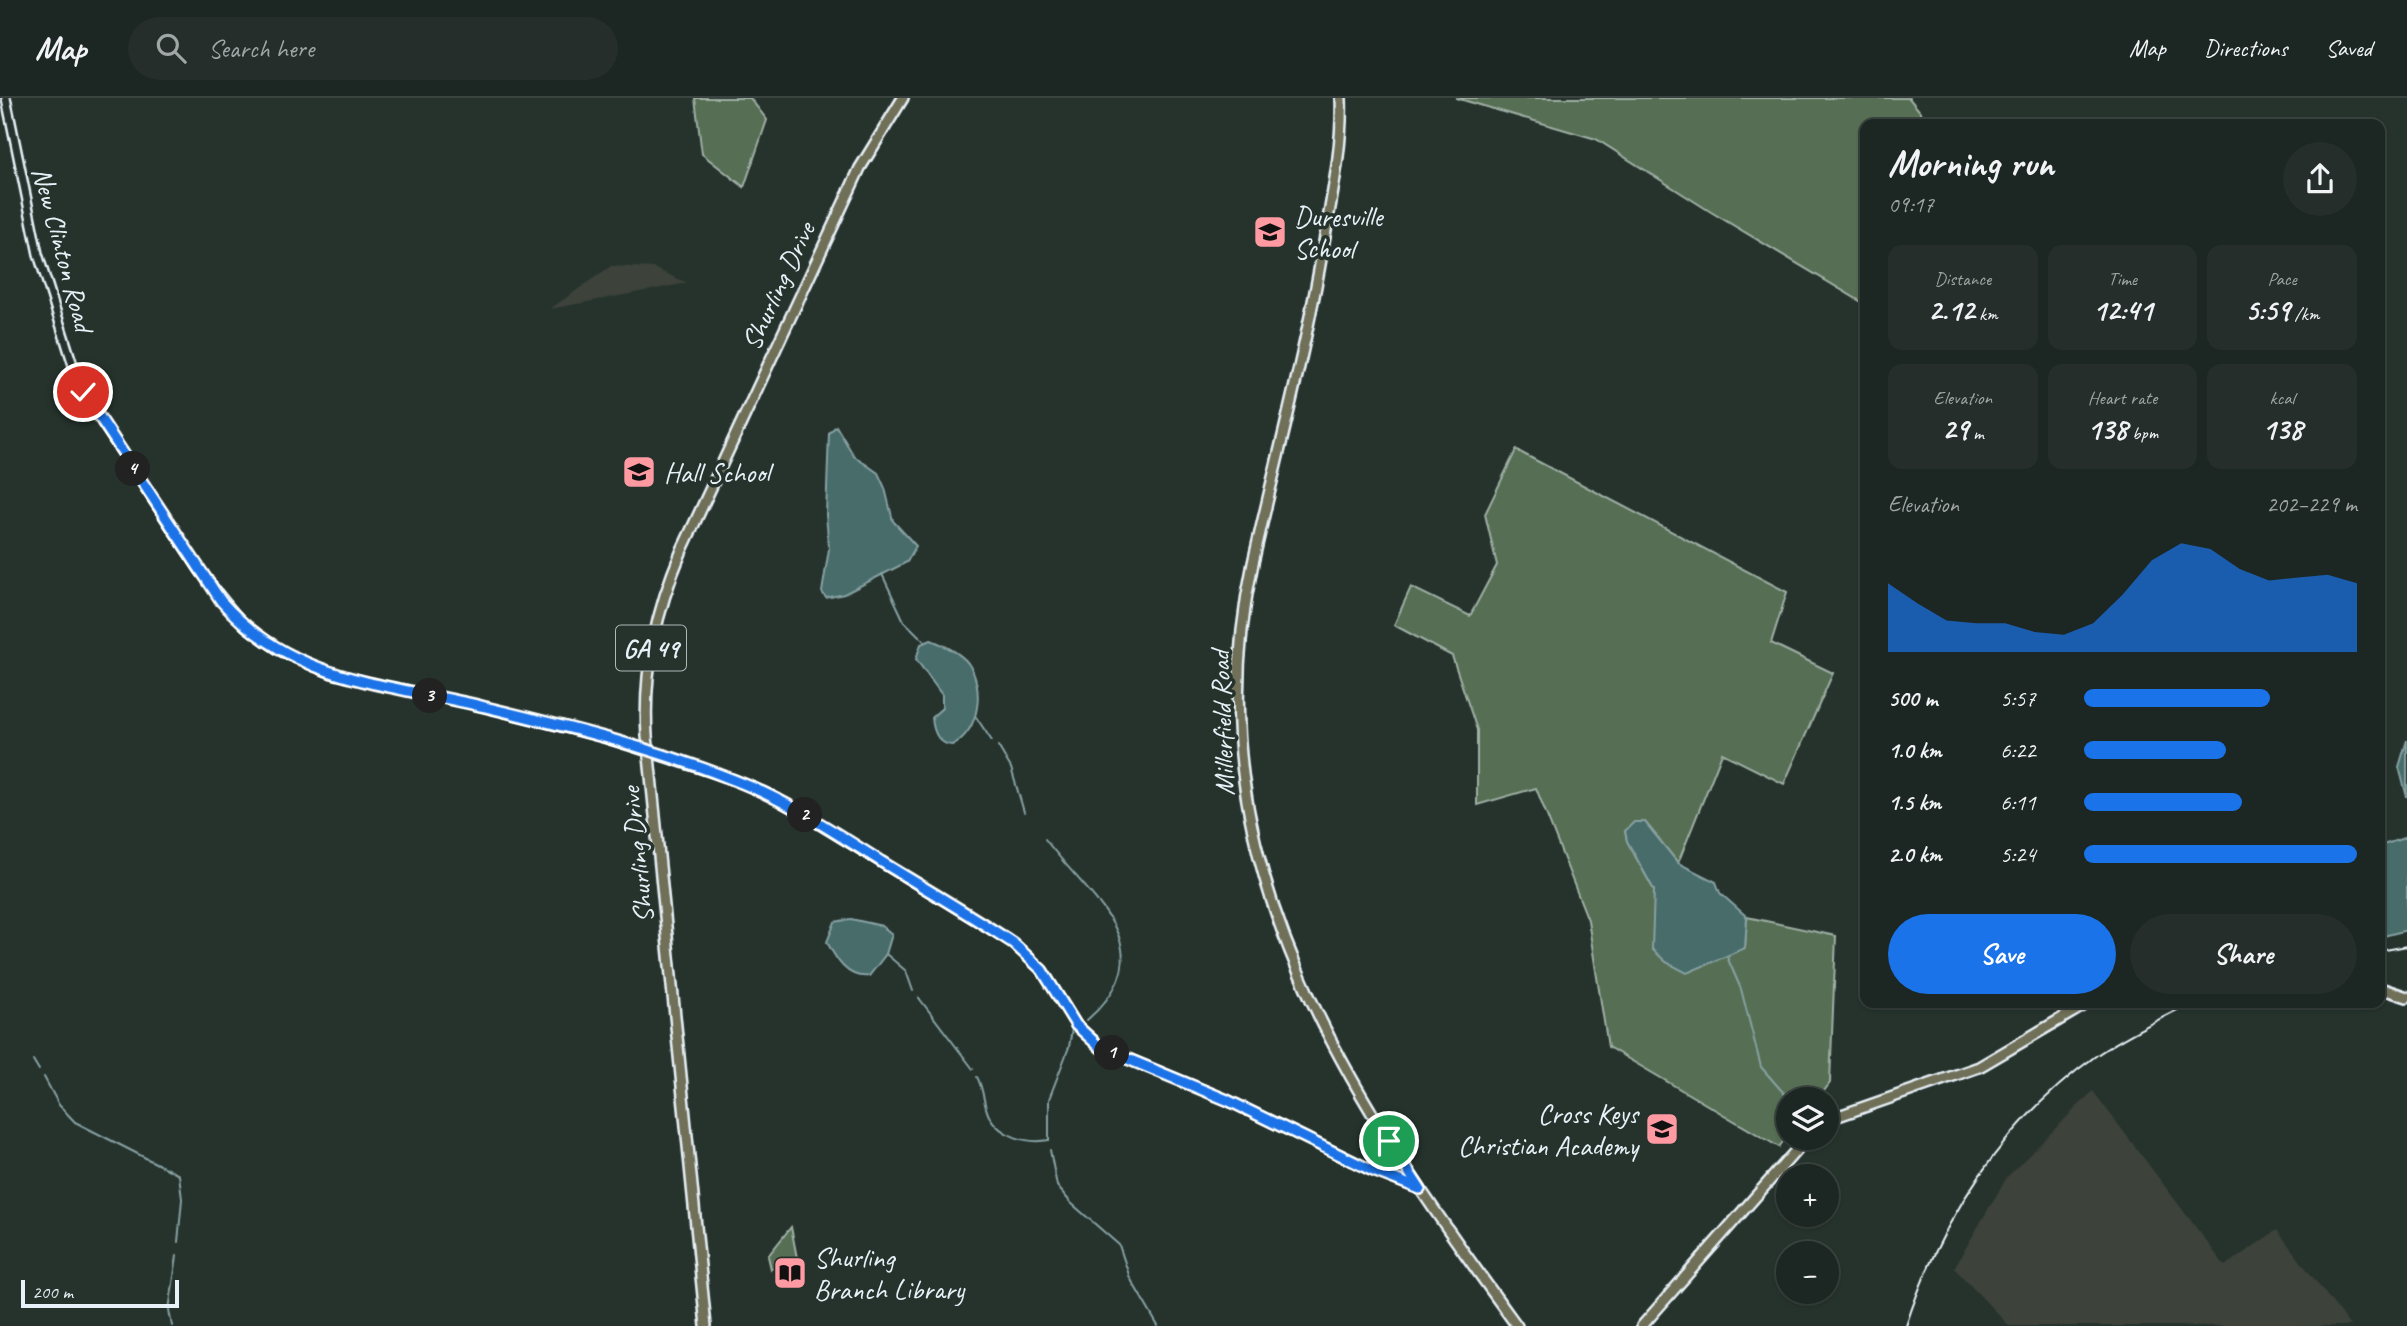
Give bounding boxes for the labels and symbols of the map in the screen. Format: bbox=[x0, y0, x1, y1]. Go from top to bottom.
street label: New Clinton Road bbox=[24, 163, 103, 339]
place label: Duresville School bbox=[1294, 199, 1384, 266]
school or university icon: Duresville School bbox=[1251, 213, 1289, 251]
street label: Shurling Drive bbox=[733, 215, 824, 355]
pin bbox=[53, 362, 113, 422]
pin: 4 bbox=[116, 452, 150, 486]
school or university icon: Hall School bbox=[620, 453, 658, 491]
place label: Hall School bbox=[664, 455, 775, 490]
road number: GA 49 bbox=[616, 626, 686, 670]
street label: Millerfield Road bbox=[1202, 646, 1242, 796]
pin: 3 bbox=[412, 678, 448, 714]
street label: Shurling Drive bbox=[612, 783, 662, 925]
pin: 2 bbox=[788, 798, 822, 832]
pin: 1 bbox=[1094, 1035, 1130, 1070]
place label: Cross Keys Christian Academy bbox=[1458, 1096, 1640, 1163]
school or university icon: Cross Keys Christian Academy bbox=[1643, 1110, 1681, 1148]
pin bbox=[1359, 1111, 1419, 1171]
place label: Shurling Branch Library bbox=[814, 1240, 967, 1307]
library icon: Shurling Branch Library bbox=[771, 1254, 809, 1292]
scale bar bbox=[21, 1277, 178, 1309]

